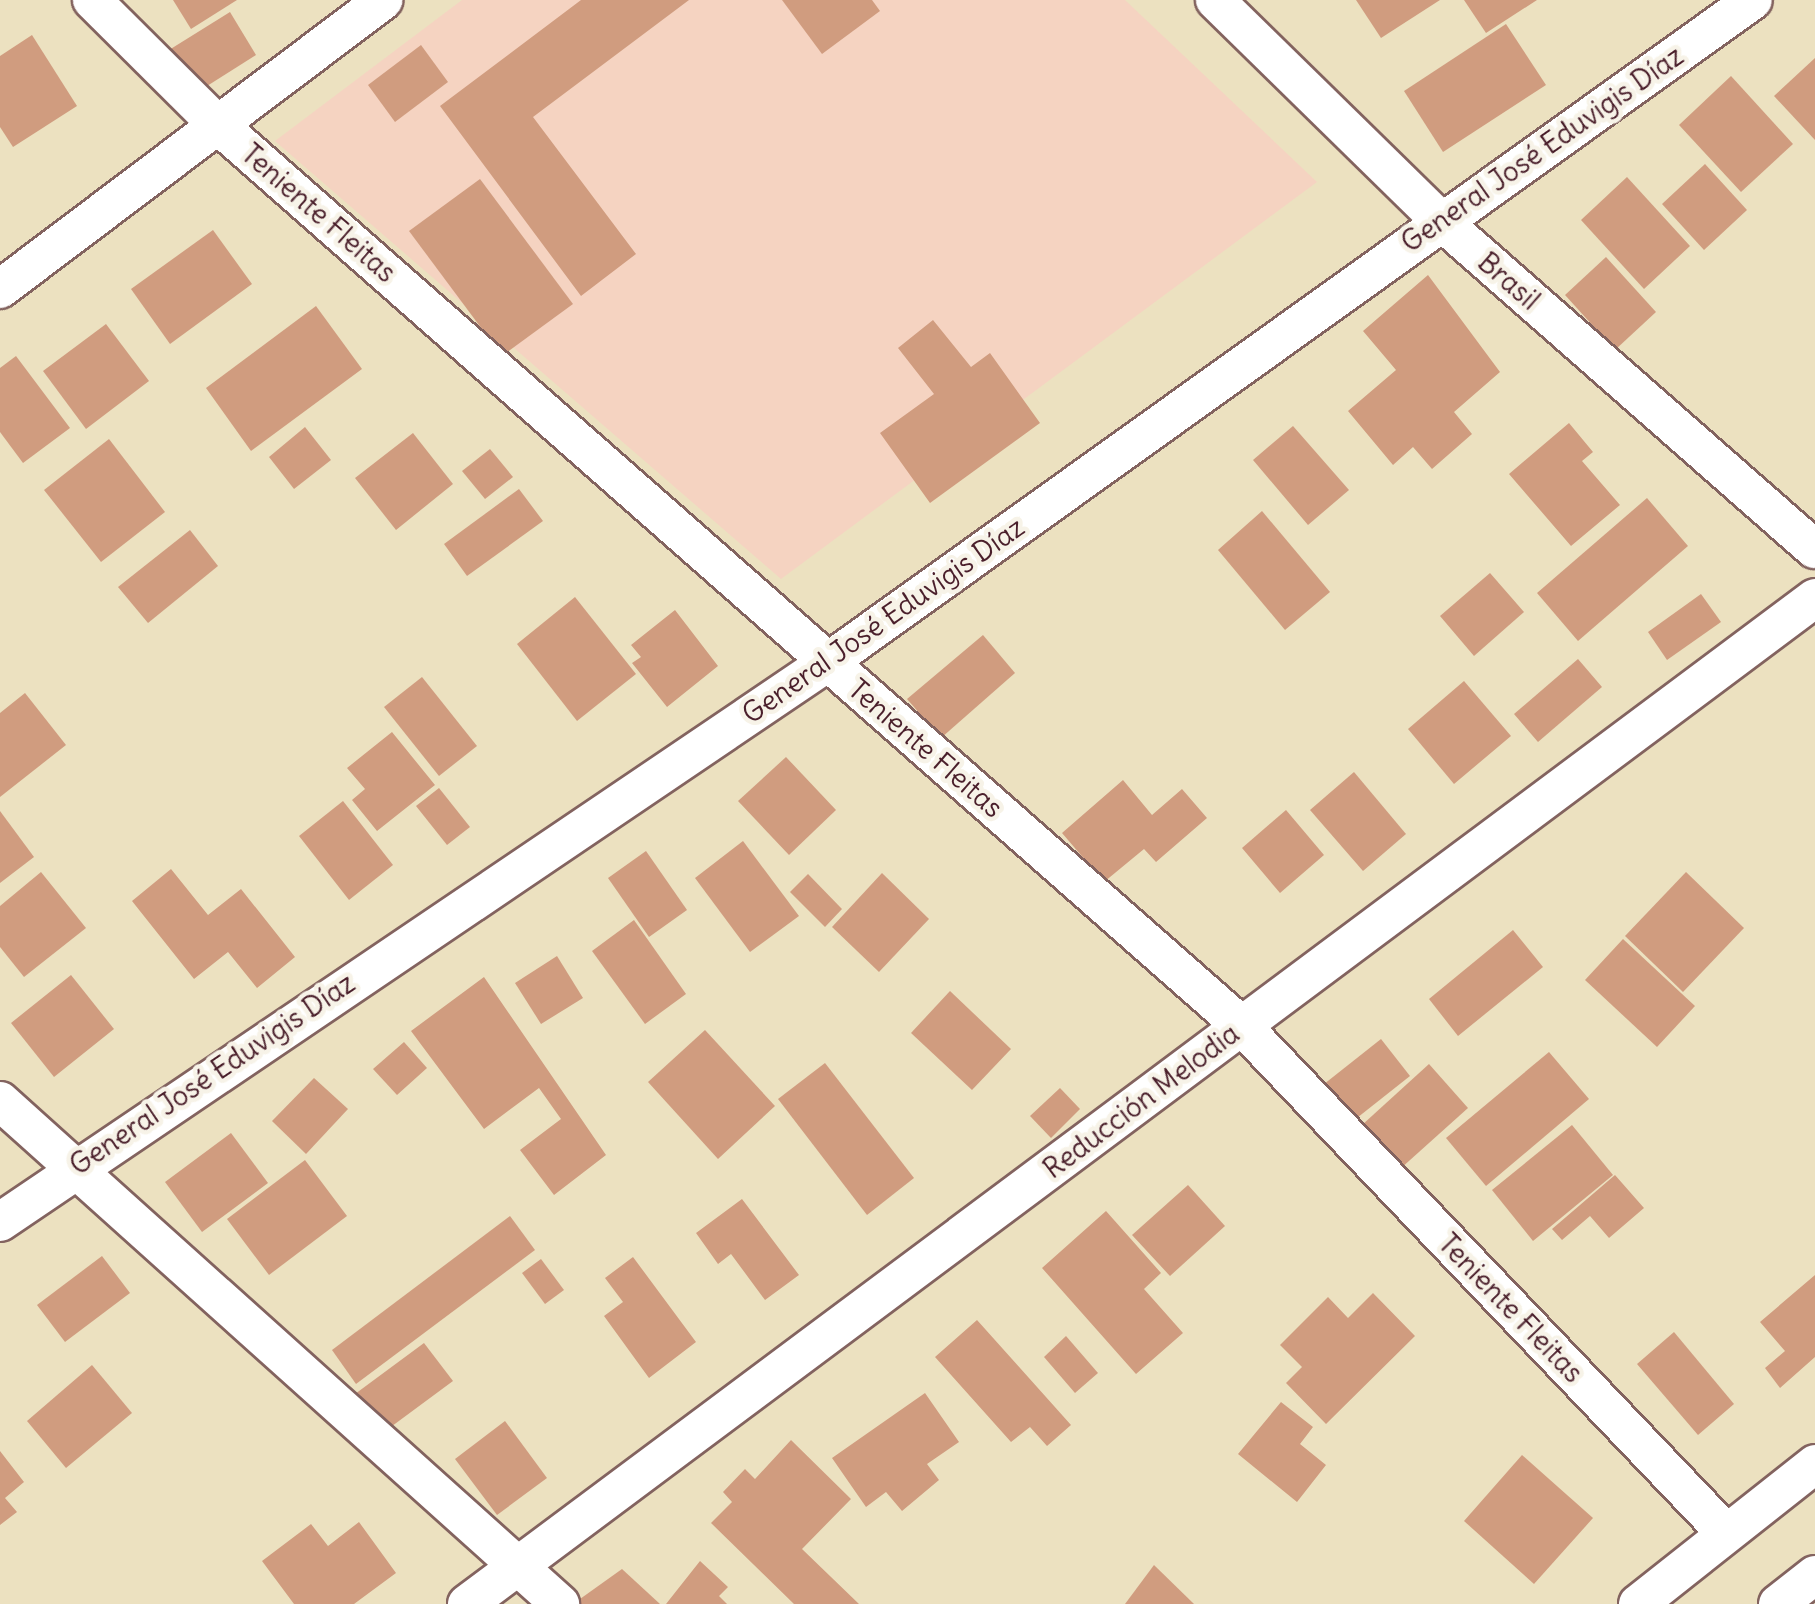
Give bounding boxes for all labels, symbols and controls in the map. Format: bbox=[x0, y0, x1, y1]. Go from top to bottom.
street label: General José Eduvigis Díaz bbox=[1395, 39, 1689, 259]
street label: Teniente Fleitas bbox=[235, 137, 403, 289]
street label: Brasil bbox=[1471, 245, 1547, 317]
street label: General José Eduvigis Díaz bbox=[736, 510, 1030, 730]
street label: Teniente Fleitas bbox=[842, 672, 1010, 824]
street label: General José Eduvigis Díaz bbox=[63, 966, 361, 1182]
street label: Reducción Melodia bbox=[1036, 1016, 1246, 1186]
street label: Teniente Fleitas bbox=[1432, 1227, 1590, 1389]

